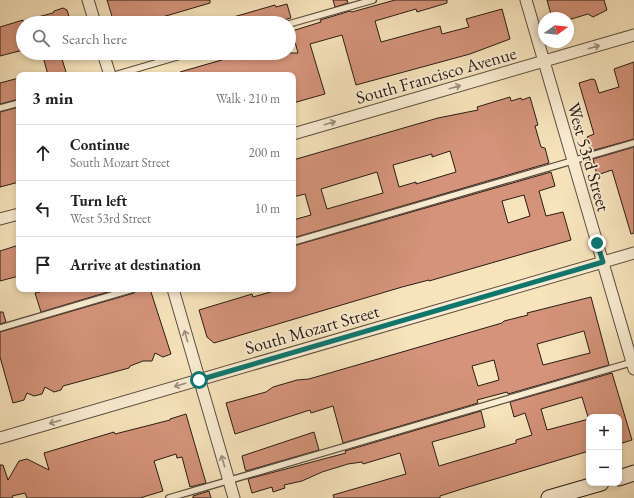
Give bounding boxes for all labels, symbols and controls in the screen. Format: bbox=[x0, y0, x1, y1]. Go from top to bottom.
north arrow bbox=[538, 12, 574, 48]
search box bbox=[16, 16, 296, 60]
icon: search bbox=[30, 27, 52, 49]
text: Search here bbox=[62, 29, 127, 48]
street label: South Francisco Avenue bbox=[353, 41, 519, 109]
one-way arrow bbox=[587, 42, 600, 50]
one-way arrow bbox=[449, 83, 462, 90]
text: 3 min bbox=[32, 87, 73, 109]
text: Walk · 210 m bbox=[216, 90, 280, 107]
street label: West 53rd Street bbox=[562, 100, 616, 214]
one-way arrow bbox=[324, 119, 337, 126]
text: Continue bbox=[70, 135, 130, 154]
icon: ahead bbox=[32, 142, 54, 164]
text: 200 m bbox=[249, 144, 280, 161]
text: South Mozart Street bbox=[70, 154, 170, 171]
text: Turn left bbox=[70, 191, 127, 210]
icon: left bbox=[32, 198, 54, 220]
text: 10 m bbox=[255, 200, 280, 217]
text: West 53rd Street bbox=[70, 210, 151, 227]
route end bbox=[588, 234, 606, 252]
icon: arrive bbox=[32, 254, 54, 276]
text: Arrive at destination bbox=[70, 255, 201, 274]
street label: South Mozart Street bbox=[242, 299, 382, 359]
one-way arrow bbox=[182, 330, 189, 343]
route start bbox=[190, 371, 208, 389]
one-way arrow bbox=[174, 382, 187, 389]
map controls bbox=[586, 414, 622, 486]
button: + bbox=[586, 414, 622, 450]
one-way arrow bbox=[49, 419, 62, 426]
button: − bbox=[586, 450, 622, 486]
one-way arrow bbox=[219, 454, 226, 467]

